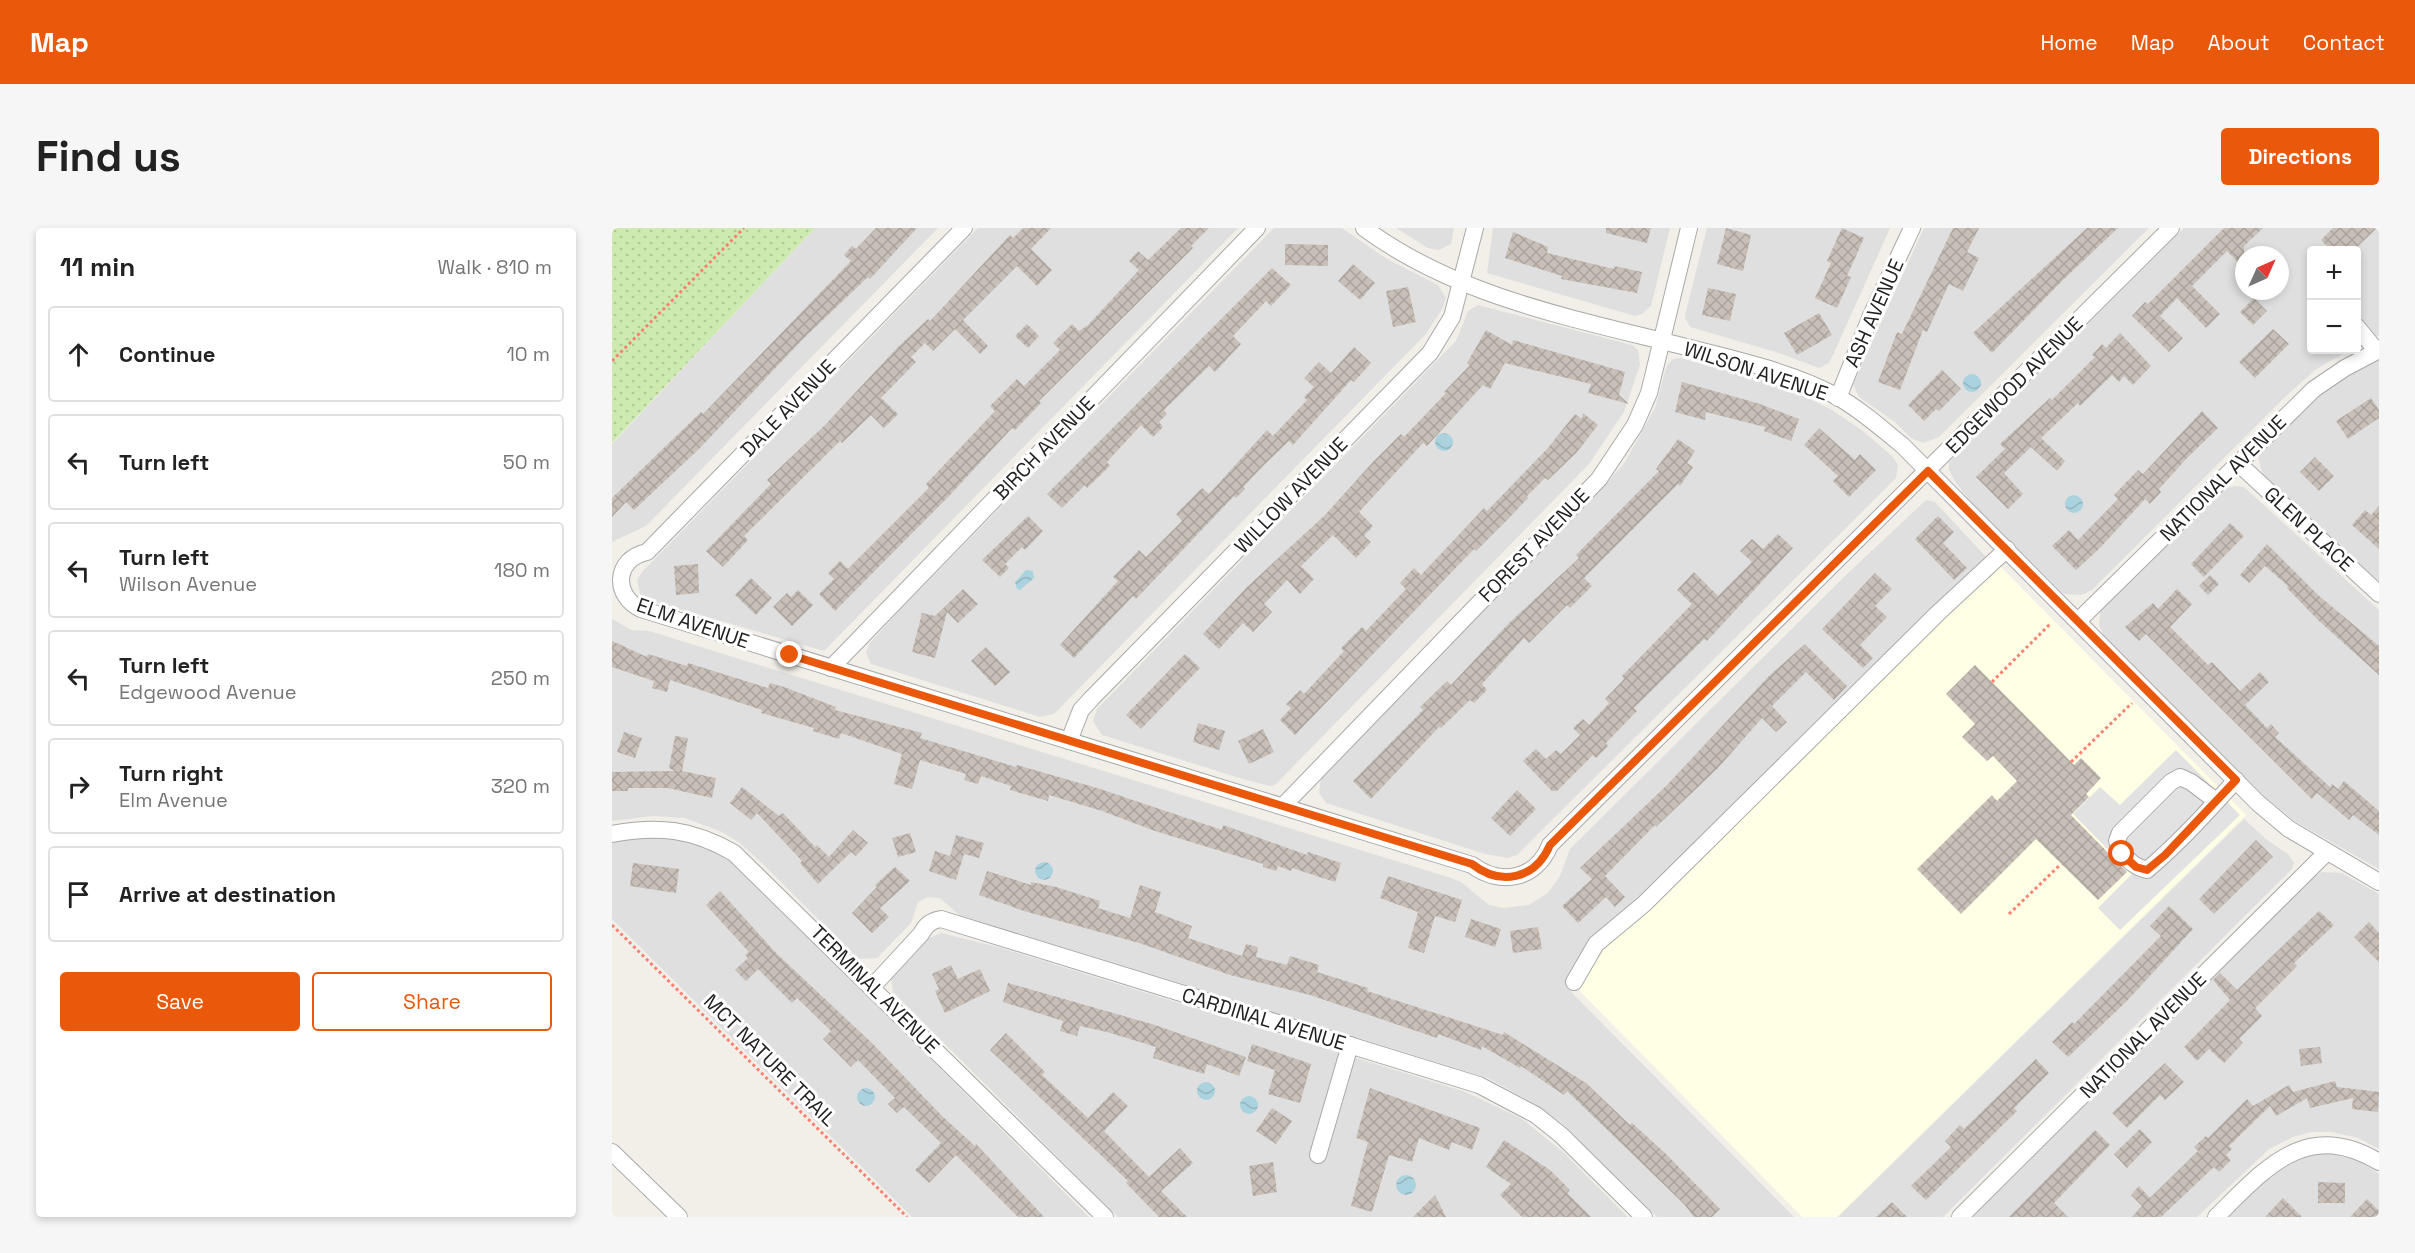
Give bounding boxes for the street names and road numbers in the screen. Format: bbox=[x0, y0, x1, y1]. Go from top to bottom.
street label: ASH AVENUE bbox=[1839, 255, 1909, 371]
street label: EDGEWOOD AVENUE bbox=[1940, 311, 2088, 459]
street label: WILSON AVENUE bbox=[1681, 335, 1831, 407]
street label: DALE AVENUE bbox=[735, 354, 841, 462]
street label: BIRCH AVENUE bbox=[988, 391, 1100, 505]
street label: NATIONAL AVENUE bbox=[2154, 409, 2292, 547]
street label: WILLOW AVENUE bbox=[1229, 431, 1353, 559]
street label: GLEN PLACE bbox=[2259, 481, 2359, 577]
street label: FOREST AVENUE bbox=[1473, 482, 1595, 608]
street label: ELM AVENUE bbox=[633, 592, 753, 654]
street label: TERMINAL AVENUE bbox=[805, 919, 945, 1059]
street label: NATIONAL AVENUE bbox=[2074, 966, 2212, 1104]
street label: CARDINAL AVENUE bbox=[1179, 982, 1349, 1056]
street label: MCT NATURE TRAIL bbox=[698, 988, 842, 1132]

